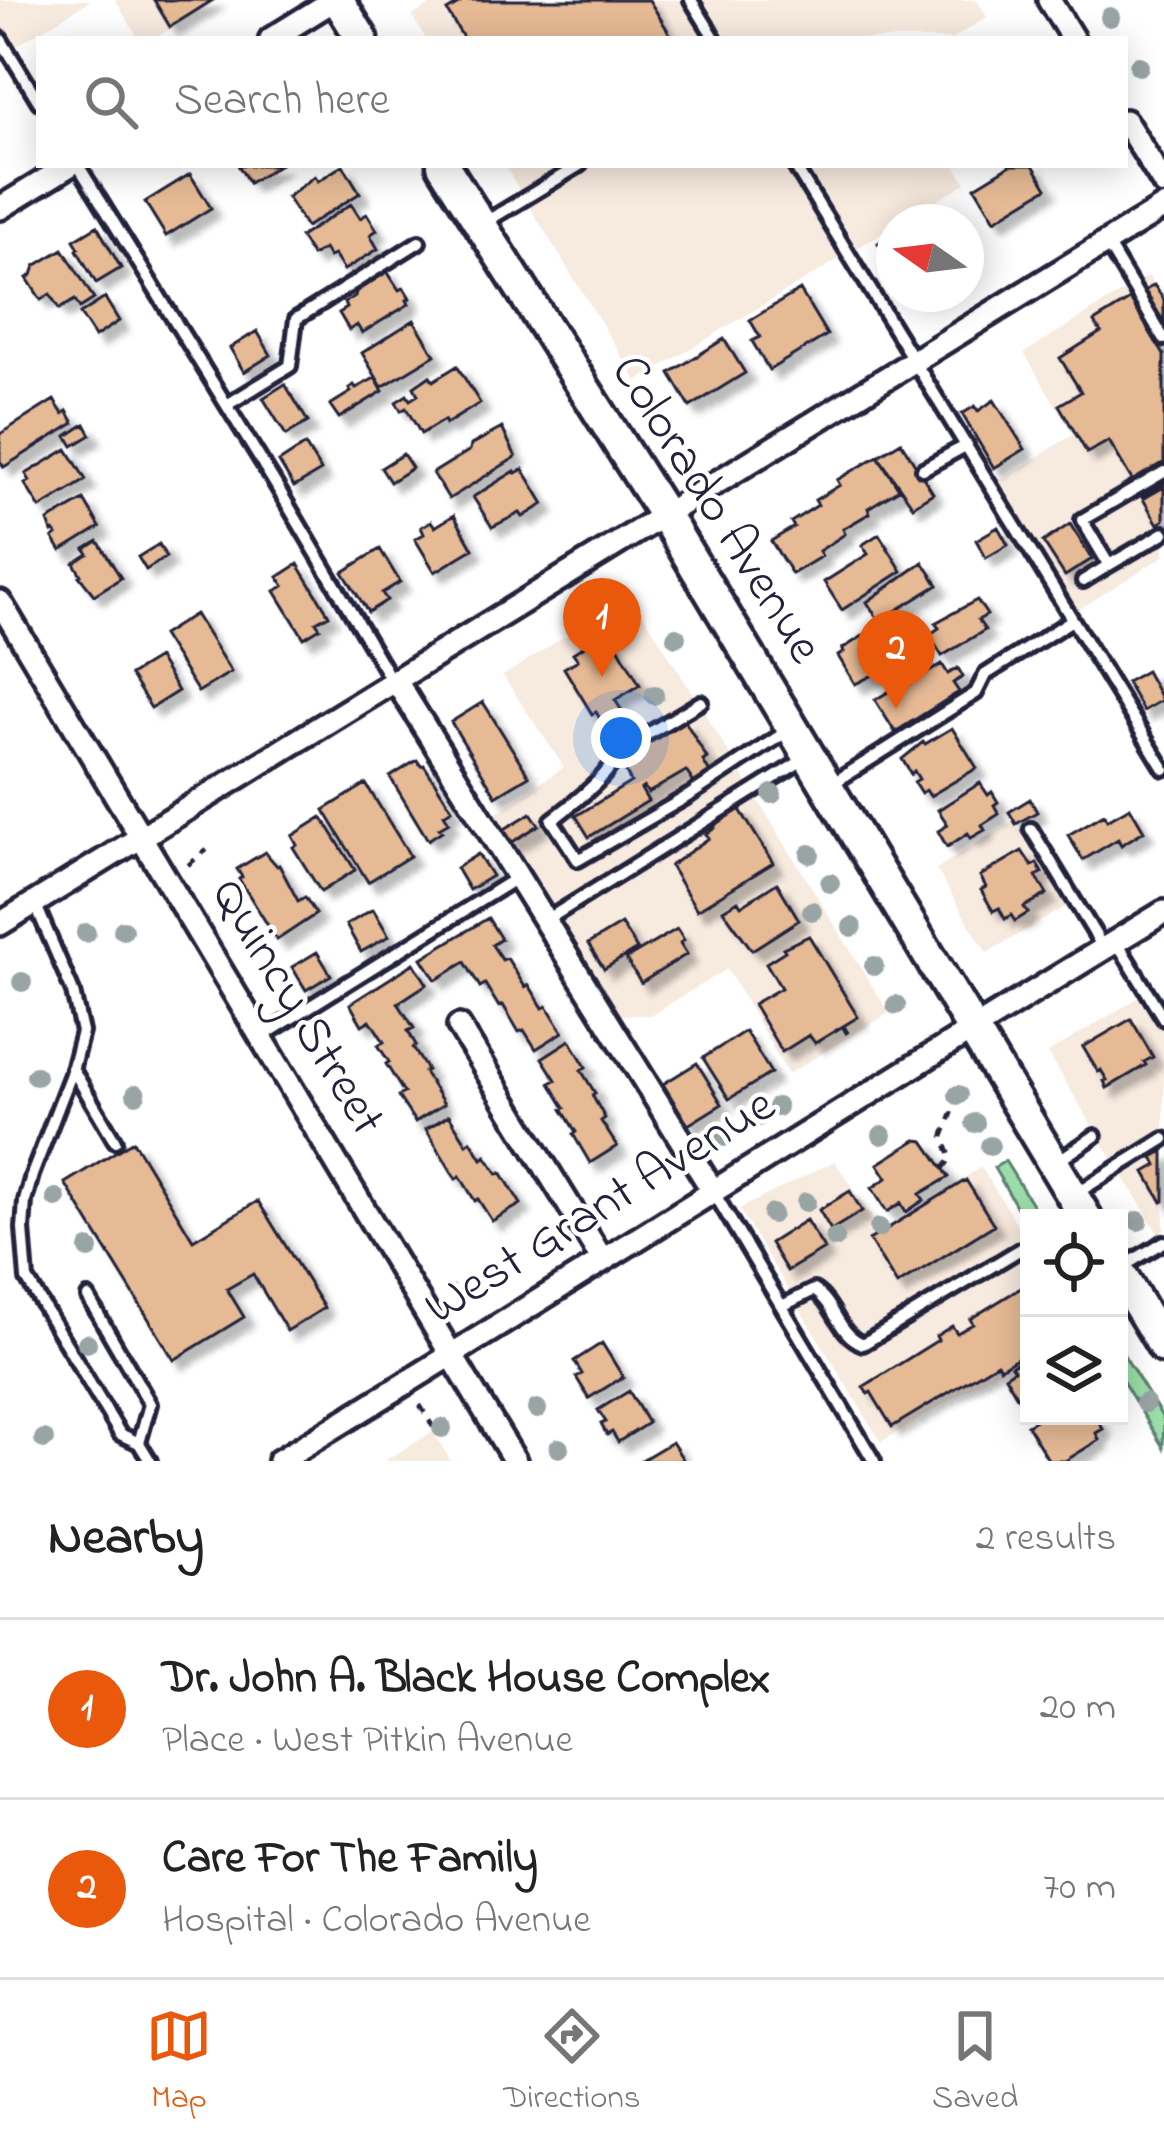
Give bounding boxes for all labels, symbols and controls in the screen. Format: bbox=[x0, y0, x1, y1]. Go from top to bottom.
search box bbox=[36, 36, 1128, 168]
icon: search bbox=[78, 69, 144, 135]
text: Search here bbox=[174, 69, 390, 135]
north arrow bbox=[876, 204, 984, 312]
street label: Colorado Avenue bbox=[590, 341, 840, 679]
pin: 1 bbox=[563, 578, 641, 677]
pin: 2 bbox=[857, 610, 935, 709]
your location bbox=[591, 708, 651, 768]
street label: Quincy Street bbox=[190, 865, 402, 1151]
street label: West Grant Avenue bbox=[411, 1070, 791, 1346]
map controls bbox=[1020, 1209, 1128, 1425]
button: locate bbox=[1020, 1209, 1128, 1317]
button: layers bbox=[1020, 1317, 1128, 1425]
text: Nearby bbox=[48, 1502, 204, 1577]
text: 2 results bbox=[976, 1511, 1116, 1568]
text: Dr. John A. Black House Complex bbox=[162, 1647, 770, 1713]
text: 1 bbox=[81, 1680, 93, 1737]
text: 20 m bbox=[1040, 1680, 1116, 1737]
text: Place · West Pitkin Avenue bbox=[162, 1713, 573, 1770]
text: Care For The Family bbox=[162, 1827, 538, 1893]
text: 2 bbox=[77, 1860, 97, 1917]
text: 70 m bbox=[1043, 1860, 1116, 1917]
text: Hospital · Colorado Avenue bbox=[162, 1893, 591, 1950]
tab: Map bbox=[146, 2003, 212, 2123]
tab: Directions bbox=[503, 2003, 641, 2123]
tab: Saved bbox=[932, 2003, 1018, 2123]

